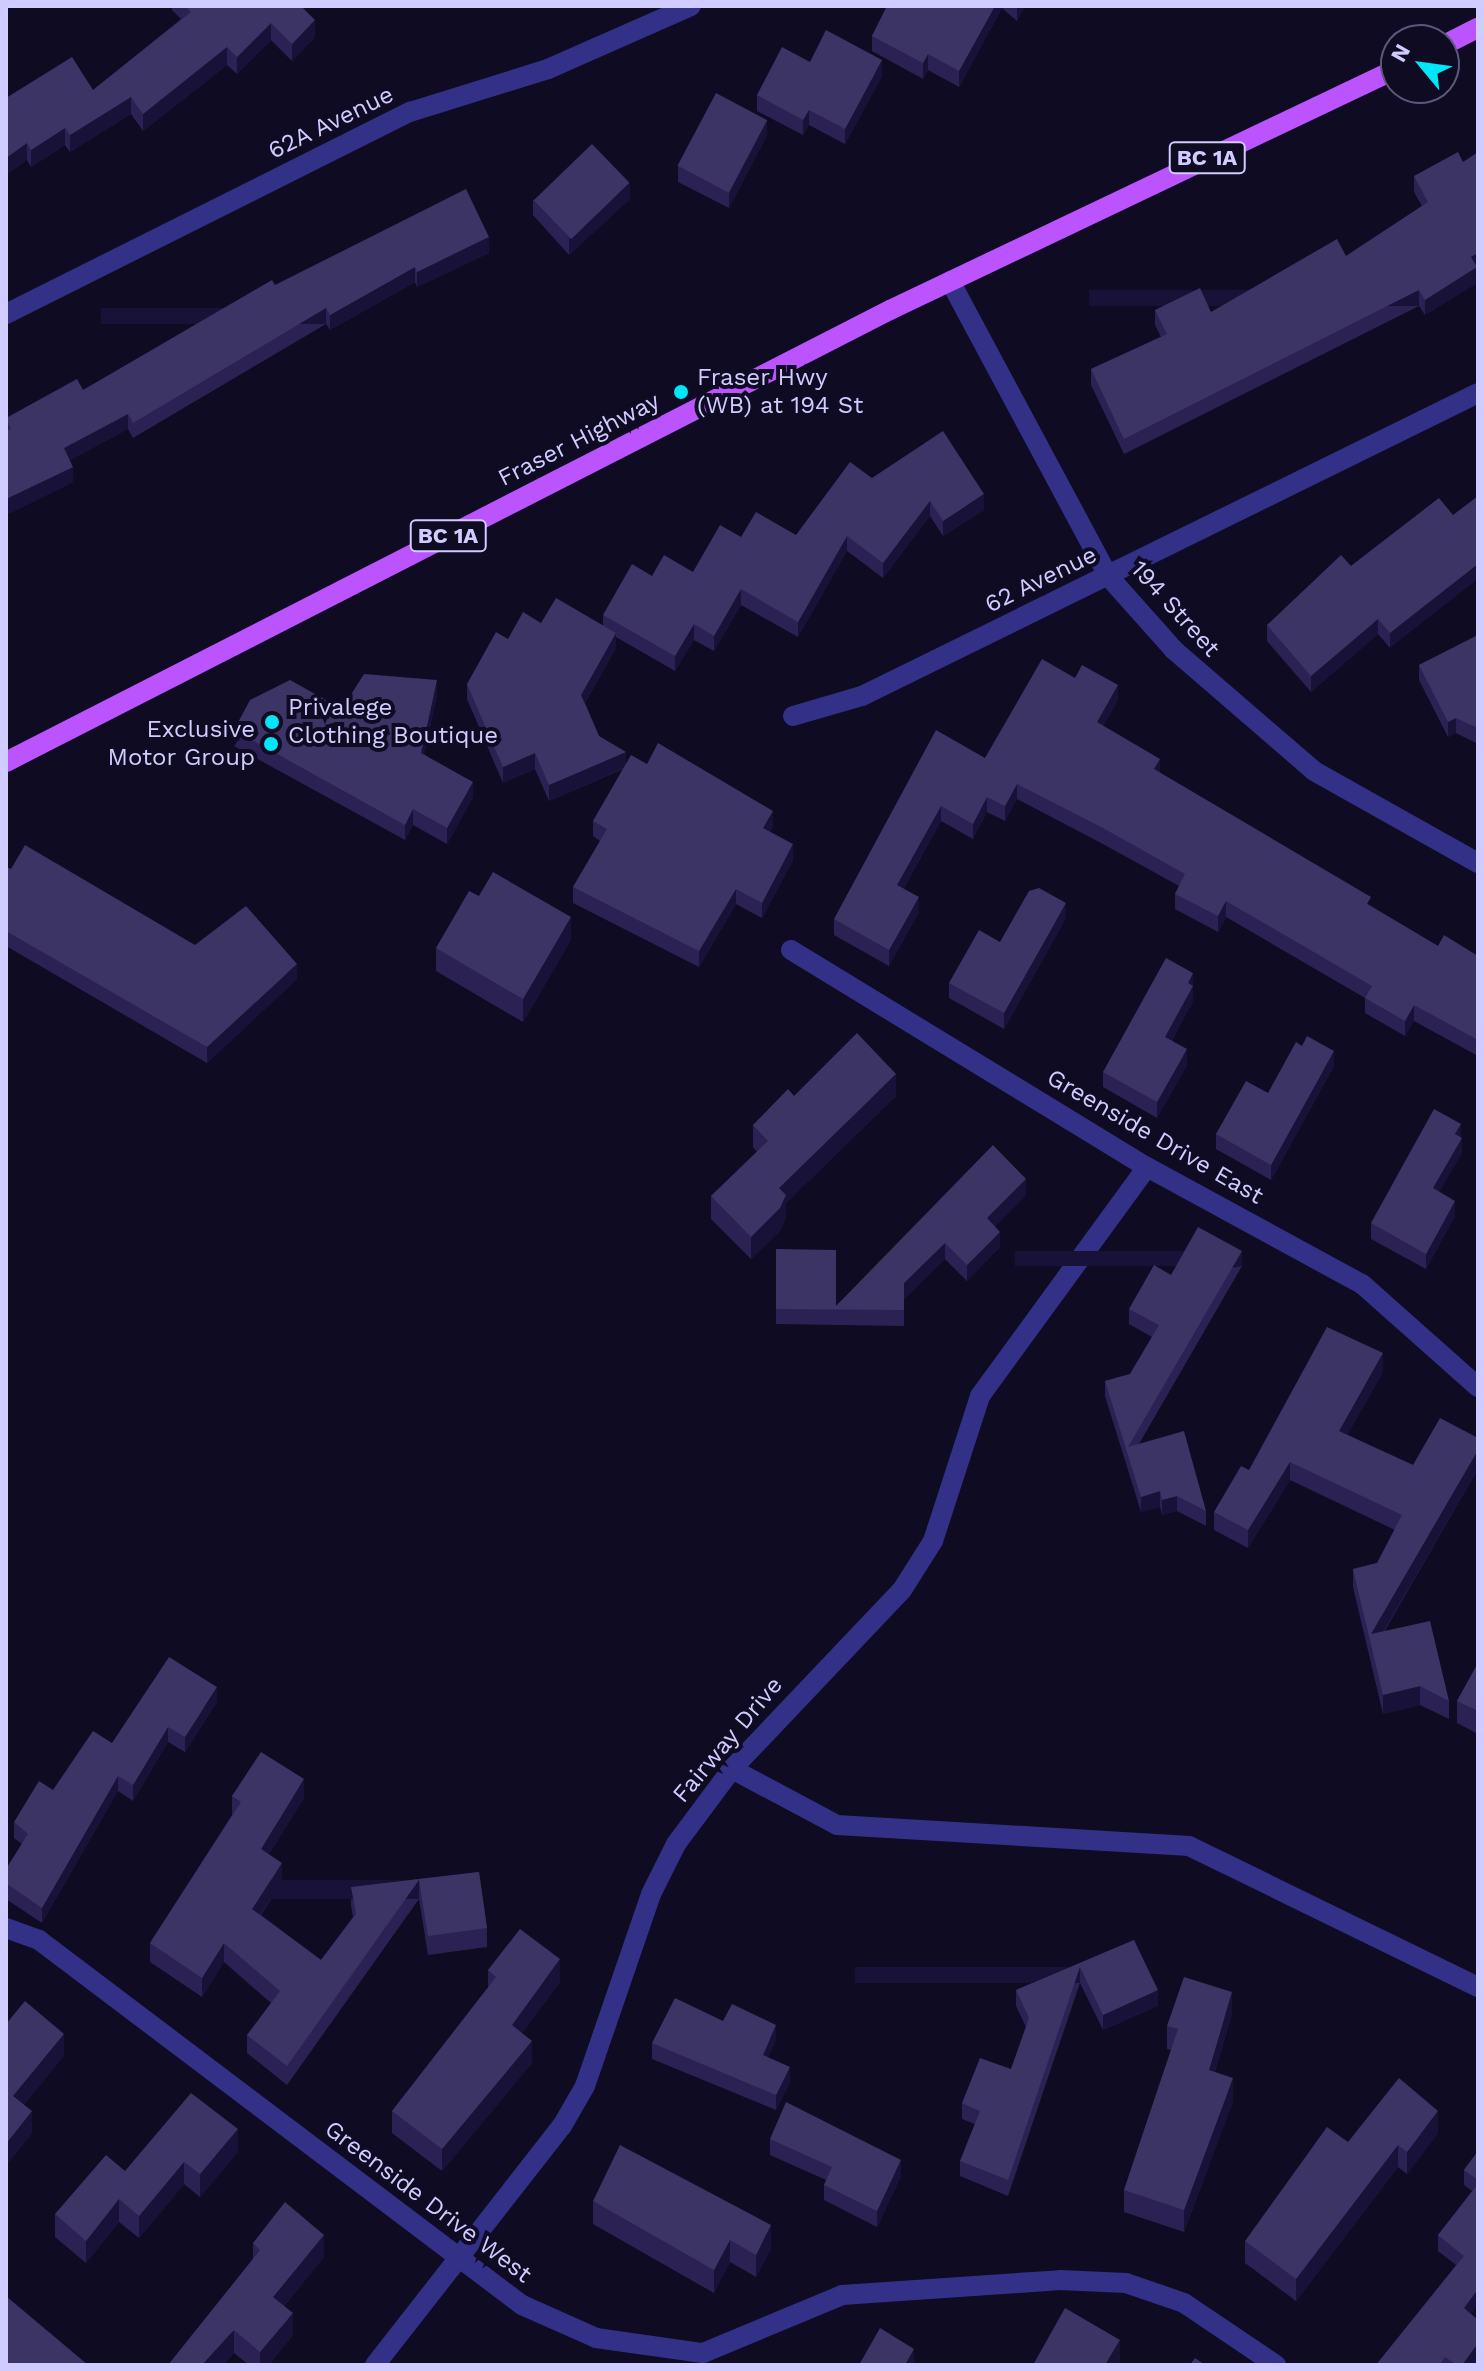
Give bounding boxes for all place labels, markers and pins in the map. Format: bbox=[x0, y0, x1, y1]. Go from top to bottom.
place label: Fraser Hwy (WB) at 194 St bbox=[697, 364, 864, 420]
marker: Fraser Hwy (WB) at 194 St bbox=[672, 383, 690, 401]
place label: Privalege Clothing Boutique bbox=[288, 694, 498, 750]
marker: Privalege Clothing Boutique bbox=[263, 713, 281, 731]
place label: Exclusive Motor Group bbox=[107, 716, 255, 772]
marker: Exclusive Motor Group bbox=[262, 735, 280, 753]

